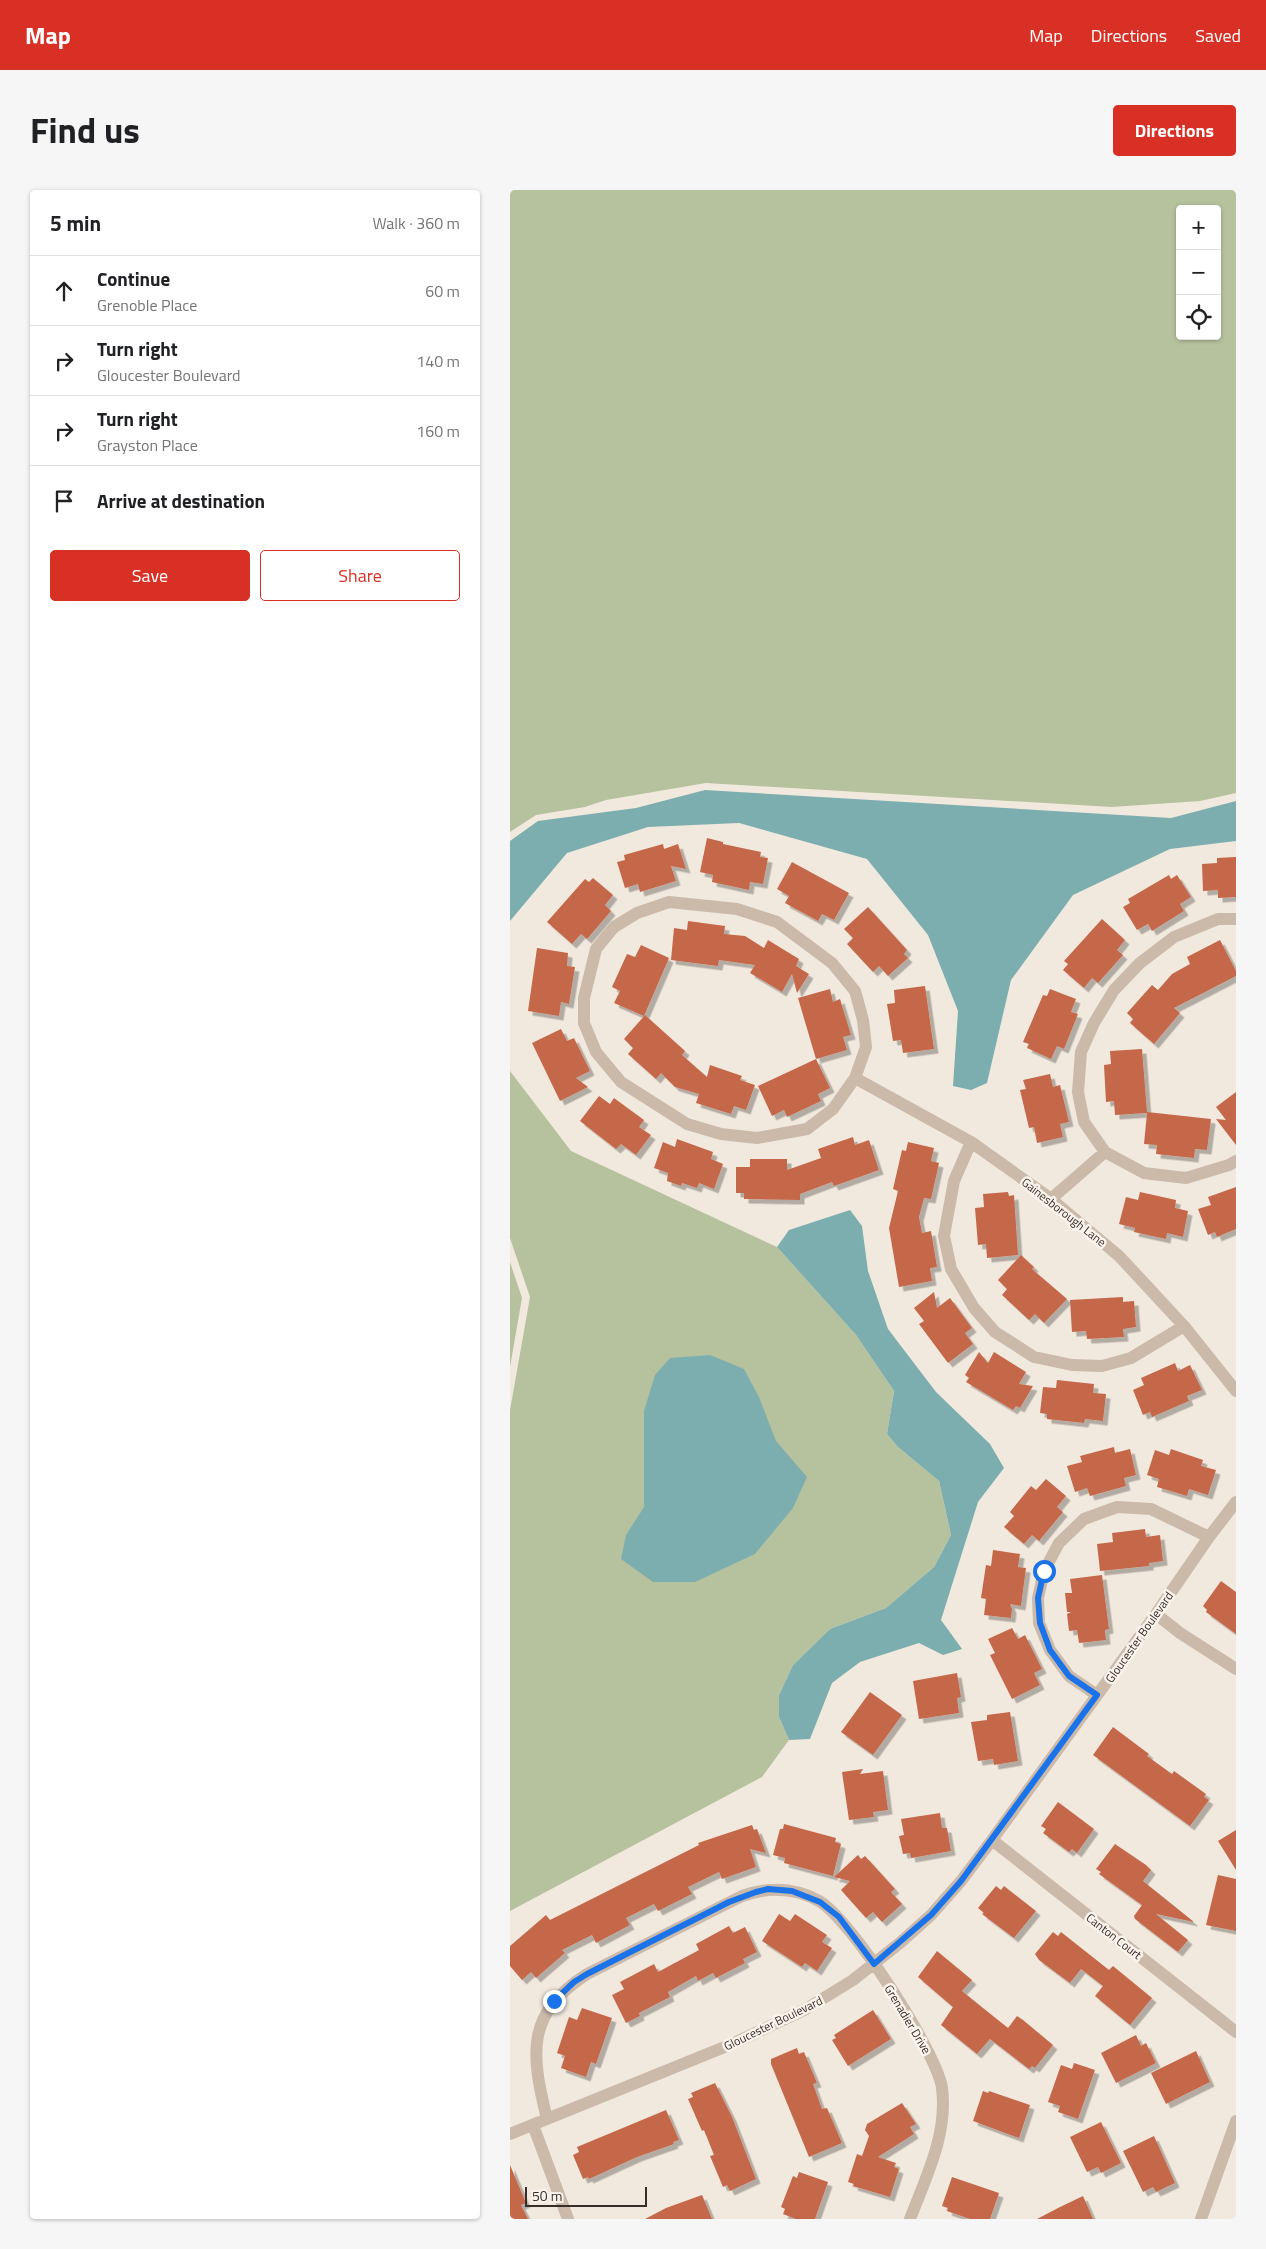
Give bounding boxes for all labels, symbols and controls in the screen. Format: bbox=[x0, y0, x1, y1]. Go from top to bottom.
text: Map bbox=[25, 17, 71, 53]
text: Map bbox=[1029, 22, 1063, 49]
text: Directions bbox=[1091, 22, 1167, 49]
text: Saved bbox=[1195, 22, 1241, 49]
text: Find us bbox=[30, 103, 140, 157]
button: Directions bbox=[1113, 105, 1236, 156]
map controls bbox=[1176, 205, 1221, 340]
button: + bbox=[1176, 205, 1221, 250]
text: 5 min bbox=[50, 207, 101, 239]
text: Walk · 360 m bbox=[372, 211, 460, 235]
button: − bbox=[1176, 250, 1221, 295]
text: Continue bbox=[97, 264, 170, 293]
icon: ahead bbox=[50, 277, 78, 305]
text: 60 m bbox=[425, 279, 460, 303]
text: Grenoble Place bbox=[97, 293, 197, 317]
button: locate bbox=[1176, 295, 1221, 340]
text: Turn right bbox=[97, 334, 178, 363]
icon: right bbox=[50, 347, 78, 375]
text: 140 m bbox=[416, 349, 460, 373]
text: Gloucester Boulevard bbox=[97, 363, 240, 387]
text: Turn right bbox=[97, 404, 178, 433]
icon: right bbox=[50, 417, 78, 445]
text: 160 m bbox=[416, 419, 460, 443]
text: Grayston Place bbox=[97, 433, 198, 457]
text: Arrive at destination bbox=[97, 486, 265, 515]
icon: arrive bbox=[50, 487, 78, 515]
button: Save bbox=[50, 550, 250, 601]
button: Share bbox=[260, 550, 460, 601]
street label: Gainesborough Lane bbox=[1018, 1173, 1110, 1251]
route start bbox=[1033, 1560, 1056, 1583]
street label: Gloucester Boulevard bbox=[1100, 1587, 1178, 1687]
street label: Canton Court bbox=[1082, 1908, 1146, 1964]
street label: Grenadier Drive bbox=[880, 1981, 936, 2057]
route end bbox=[543, 1990, 566, 2013]
street label: Gloucester Boulevard bbox=[720, 1991, 826, 2055]
scale bar bbox=[525, 2184, 648, 2207]
text: 50 m bbox=[532, 2185, 562, 2206]

